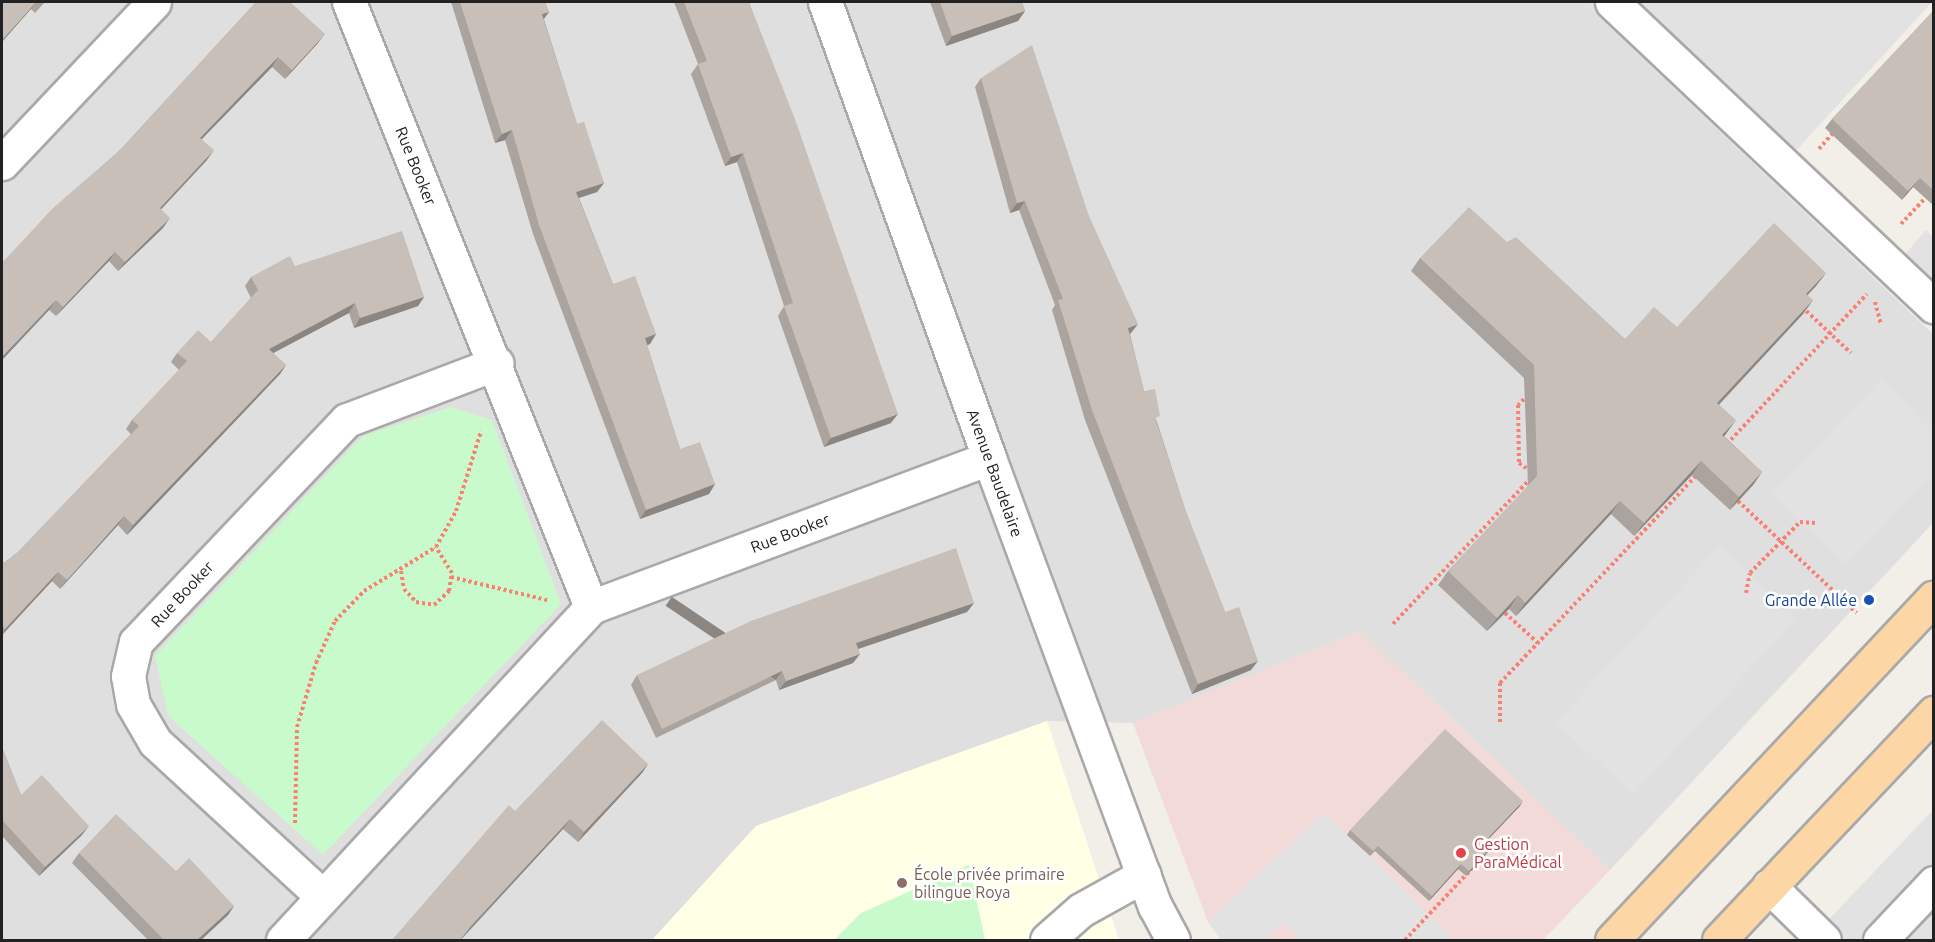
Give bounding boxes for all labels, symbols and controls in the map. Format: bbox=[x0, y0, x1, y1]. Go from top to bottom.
street label: Rue Booker bbox=[392, 124, 440, 208]
street label: Avenue Baudelaire bbox=[963, 407, 1027, 539]
street label: Rue Booker bbox=[748, 509, 832, 557]
street label: Rue Booker bbox=[147, 557, 217, 631]
place label: Grande Allée bbox=[1765, 590, 1857, 610]
marker: Grande Allée bbox=[1862, 593, 1876, 607]
place label: Gestion ParaMédical bbox=[1474, 834, 1562, 872]
marker: Gestion ParaMédical bbox=[1452, 844, 1470, 862]
place label: École privée primaire bilingue Roya bbox=[914, 864, 1065, 902]
marker: École privée primaire bilingue Roya bbox=[895, 876, 909, 890]

